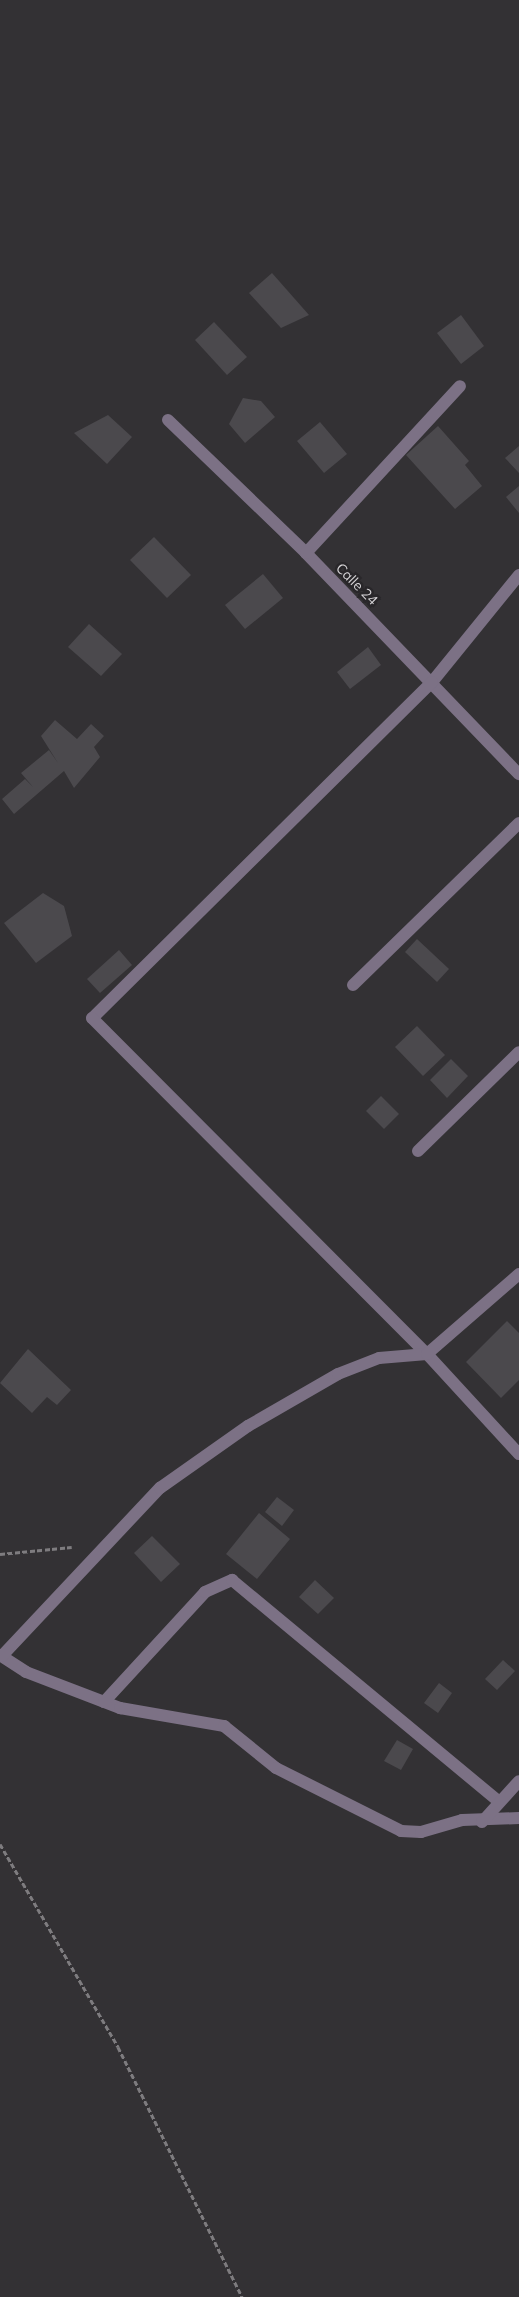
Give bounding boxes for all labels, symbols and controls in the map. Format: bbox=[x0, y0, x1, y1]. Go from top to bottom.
street label: Calle 24 bbox=[333, 560, 381, 608]

